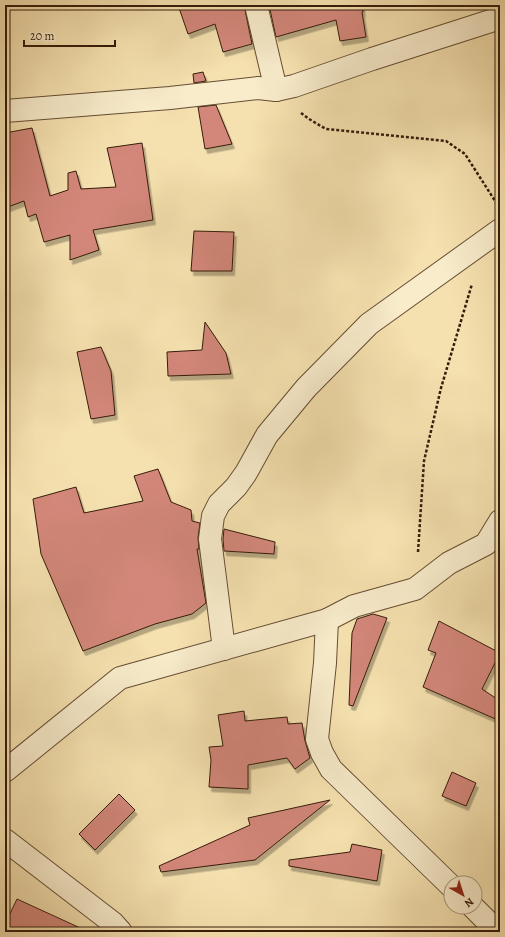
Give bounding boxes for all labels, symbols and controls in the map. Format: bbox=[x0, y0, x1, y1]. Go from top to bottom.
scale bar bbox=[24, 22, 115, 48]
text: 20 m bbox=[30, 28, 54, 44]
north arrow bbox=[443, 875, 483, 915]
text: N bbox=[461, 894, 477, 911]

